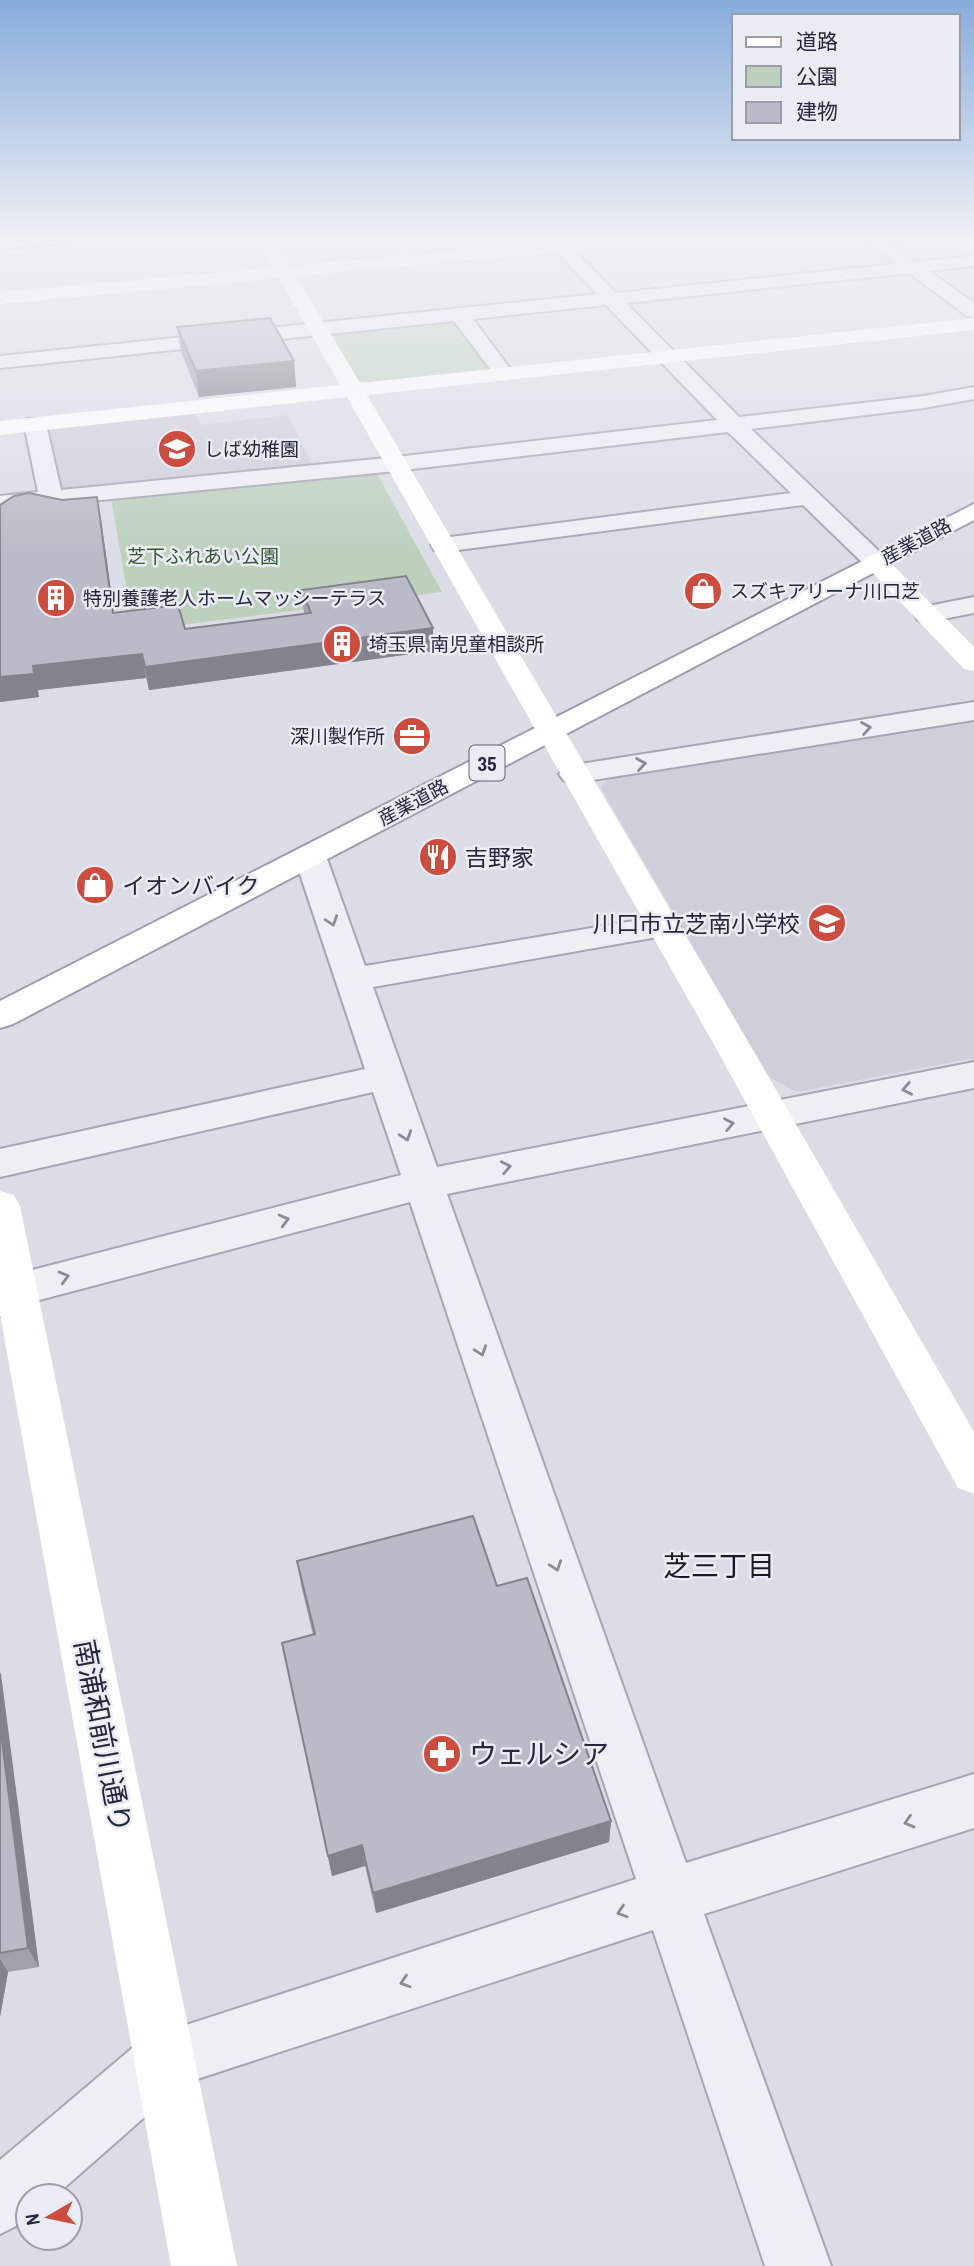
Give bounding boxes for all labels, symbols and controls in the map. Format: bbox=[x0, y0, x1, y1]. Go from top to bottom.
legend bbox=[732, 14, 960, 140]
text: 道路 bbox=[796, 27, 838, 56]
text: 公園 bbox=[796, 62, 838, 91]
text: 建物 bbox=[796, 97, 838, 126]
school or university icon: しば幼稚園 bbox=[156, 428, 198, 470]
place label: しば幼稚園 bbox=[204, 436, 299, 462]
street label: 産業道路 bbox=[876, 512, 956, 570]
park label: 芝下ふれあい公園 bbox=[127, 543, 279, 569]
shop icon: スズキアリーナ川口芝 bbox=[682, 570, 724, 612]
building icon: 特別養護老人ホームマッシーテラス bbox=[35, 577, 77, 619]
place label: スズキアリーナ川口芝 bbox=[730, 578, 920, 604]
place label: 特別養護老人ホームマッシーテラス bbox=[83, 585, 386, 611]
building icon: 埼玉県 南児童相談所 bbox=[321, 623, 363, 665]
place label: 埼玉県 南児童相談所 bbox=[369, 631, 544, 657]
office icon: 深川製作所 bbox=[391, 715, 433, 757]
one-way arrow bbox=[860, 721, 872, 736]
place label: 深川製作所 bbox=[290, 723, 385, 749]
road number: 35 bbox=[470, 746, 504, 780]
one-way arrow bbox=[636, 757, 647, 772]
street label: 産業道路 bbox=[373, 773, 453, 831]
restaurant icon: 吉野家 bbox=[417, 836, 459, 878]
place label: 吉野家 bbox=[465, 842, 534, 873]
shop icon: イオンバイク bbox=[74, 864, 116, 906]
place label: イオンバイク bbox=[122, 870, 260, 901]
school or university icon: 川口市立芝南小学校 bbox=[806, 902, 848, 944]
place label: 川口市立芝南小学校 bbox=[593, 908, 800, 939]
one-way arrow bbox=[324, 914, 338, 927]
one-way arrow bbox=[901, 1080, 913, 1095]
one-way arrow bbox=[723, 1117, 735, 1132]
one-way arrow bbox=[398, 1130, 412, 1142]
one-way arrow bbox=[500, 1161, 512, 1176]
one-way arrow bbox=[278, 1214, 290, 1228]
one-way arrow bbox=[58, 1271, 70, 1285]
one-way arrow bbox=[473, 1344, 487, 1356]
district label: 芝三丁目 bbox=[663, 1547, 775, 1585]
one-way arrow bbox=[548, 1559, 562, 1571]
street label: 南浦和前川通り bbox=[66, 1636, 140, 1836]
pharmacy icon: ウェルシア bbox=[421, 1733, 463, 1775]
place label: ウェルシア bbox=[469, 1735, 609, 1773]
one-way arrow bbox=[903, 1813, 915, 1828]
one-way arrow bbox=[616, 1904, 628, 1918]
one-way arrow bbox=[400, 1974, 412, 1988]
north arrow bbox=[14, 2182, 84, 2252]
text: N bbox=[18, 2212, 46, 2227]

